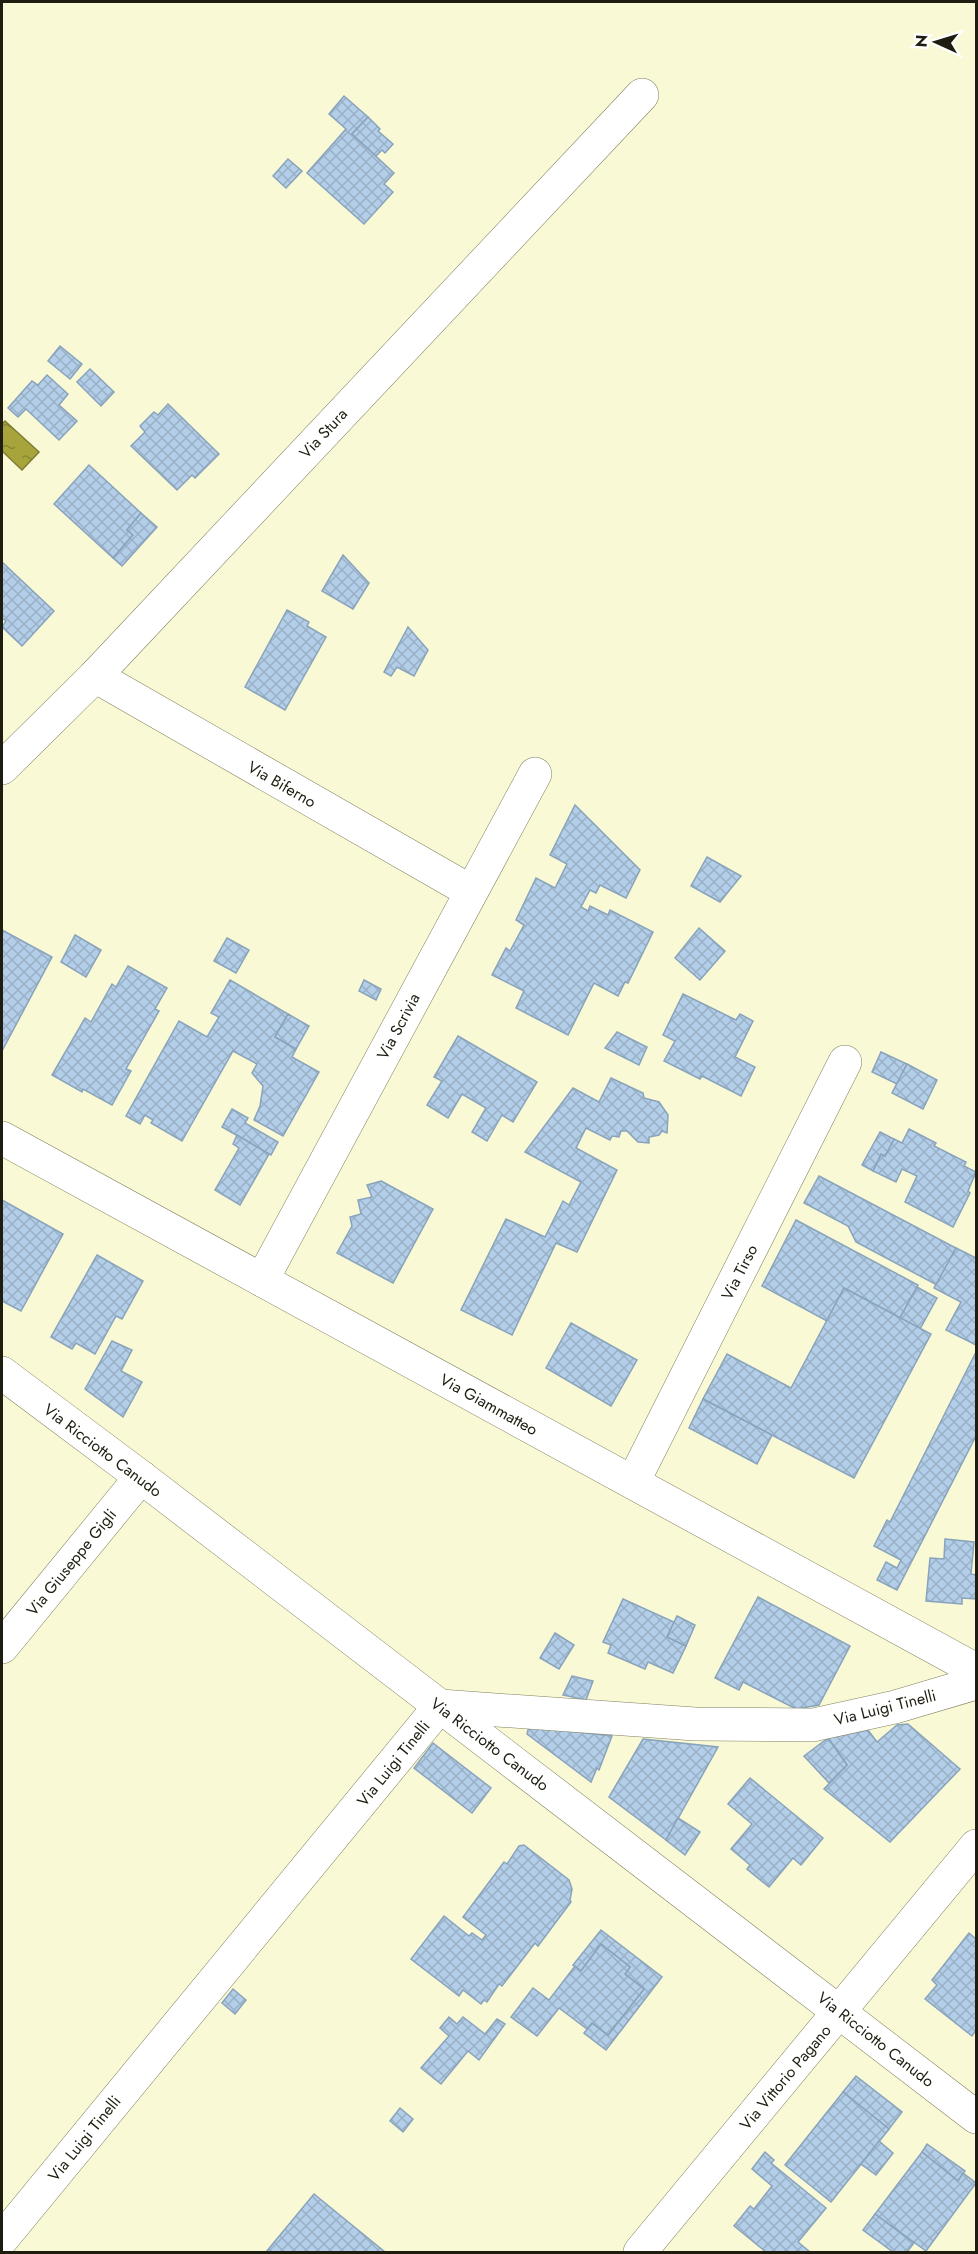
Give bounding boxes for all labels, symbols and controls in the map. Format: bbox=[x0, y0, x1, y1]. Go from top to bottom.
north arrow bbox=[906, 12, 966, 72]
text: N bbox=[910, 34, 933, 48]
street label: Via Stura bbox=[294, 403, 353, 464]
street label: Via Biferno bbox=[243, 756, 321, 813]
street label: Via Scrivia bbox=[371, 989, 426, 1064]
street label: Via Tirso bbox=[716, 1240, 763, 1304]
street label: Via Giammatteo bbox=[436, 1368, 542, 1441]
street label: Via Ricciotto Canudo bbox=[39, 1398, 167, 1503]
street label: Via Giuseppe Gigli bbox=[21, 1504, 122, 1621]
street label: Via Luigi Tinelli bbox=[832, 1684, 939, 1731]
street label: Via Ricciotto Canudo bbox=[426, 1692, 554, 1797]
street label: Via Luigi Tinelli bbox=[352, 1715, 435, 1811]
street label: Via Ricciotto Canudo bbox=[812, 1986, 939, 2093]
street label: Via Vittorio Pagano bbox=[734, 2019, 837, 2135]
street label: Via Luigi Tinelli bbox=[43, 2090, 126, 2186]

